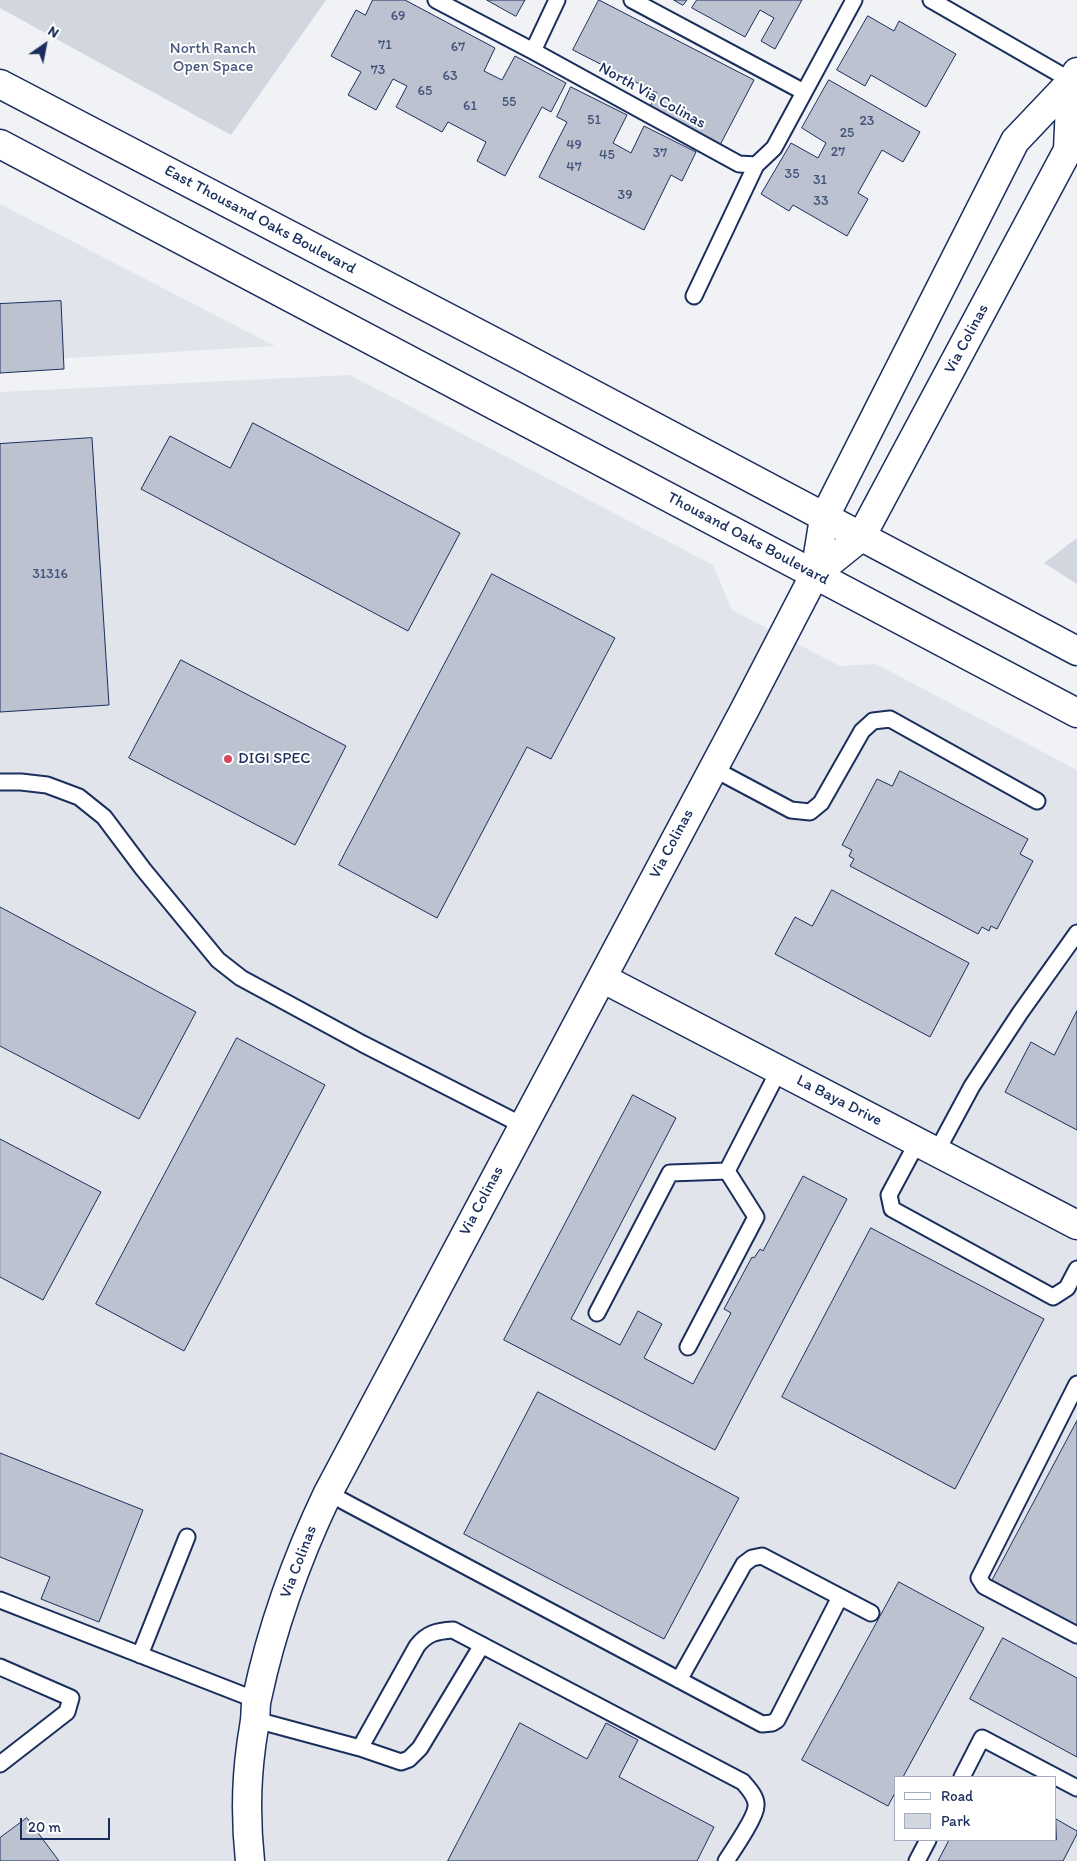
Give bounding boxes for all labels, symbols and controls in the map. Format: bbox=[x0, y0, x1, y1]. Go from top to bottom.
house number: 69 bbox=[391, 8, 405, 24]
north arrow bbox=[20, 20, 70, 70]
text: N bbox=[45, 22, 62, 42]
house number: 71 bbox=[378, 37, 392, 53]
park label: North Ranch Open Space bbox=[170, 39, 256, 77]
house number: 67 bbox=[451, 39, 465, 55]
street label: North Via Colinas bbox=[595, 59, 709, 133]
house number: 73 bbox=[371, 62, 385, 78]
house number: 63 bbox=[442, 68, 458, 84]
house number: 65 bbox=[418, 83, 432, 99]
house number: 55 bbox=[502, 94, 516, 110]
house number: 61 bbox=[463, 98, 477, 114]
house number: 51 bbox=[587, 112, 601, 128]
house number: 23 bbox=[860, 113, 874, 129]
house number: 25 bbox=[840, 125, 854, 141]
house number: 49 bbox=[566, 137, 582, 153]
house number: 27 bbox=[831, 144, 845, 160]
house number: 37 bbox=[653, 145, 667, 161]
house number: 45 bbox=[599, 147, 615, 163]
house number: 47 bbox=[566, 159, 582, 175]
street label: East Thousand Oaks Boulevard bbox=[161, 161, 359, 279]
house number: 35 bbox=[785, 166, 799, 182]
house number: 31 bbox=[813, 172, 827, 188]
house number: 39 bbox=[618, 187, 632, 203]
house number: 33 bbox=[813, 193, 829, 209]
street label: Via Colinas bbox=[941, 301, 993, 377]
street label: Thousand Oaks Boulevard bbox=[664, 488, 832, 590]
house number: 31316 bbox=[32, 566, 68, 582]
place label: DIGI SPEC bbox=[238, 749, 311, 769]
marker: DIGI SPEC bbox=[222, 753, 234, 765]
street label: Via Colinas bbox=[646, 806, 698, 882]
street label: La Baya Drive bbox=[793, 1071, 885, 1131]
street label: Via Colinas bbox=[456, 1163, 508, 1239]
street label: Via Colinas bbox=[276, 1523, 322, 1601]
legend bbox=[894, 1776, 1057, 1841]
text: Road bbox=[941, 1787, 973, 1805]
scale bar bbox=[22, 1808, 112, 1840]
text: Park bbox=[941, 1812, 971, 1830]
text: 20 m bbox=[28, 1818, 61, 1836]

